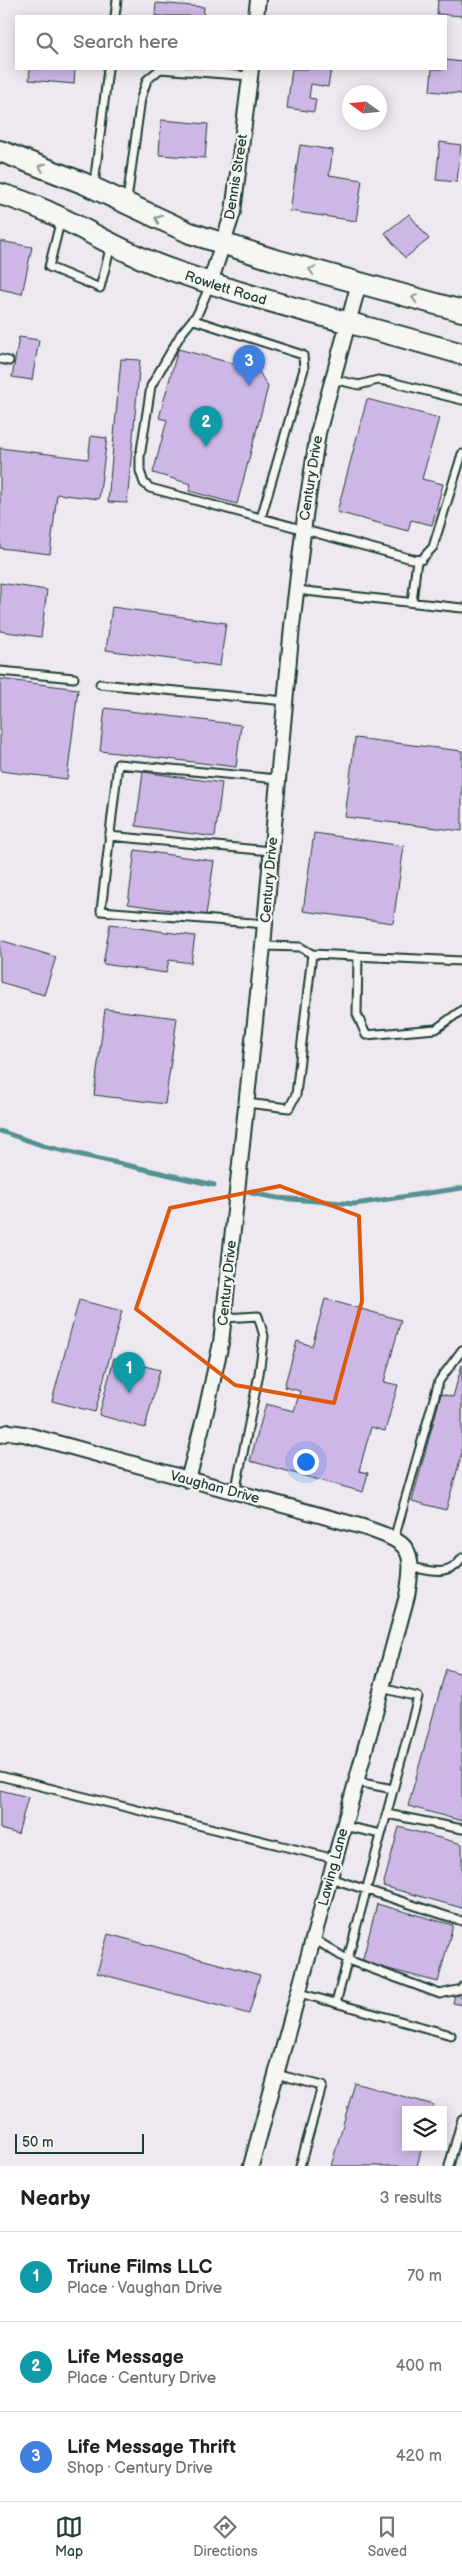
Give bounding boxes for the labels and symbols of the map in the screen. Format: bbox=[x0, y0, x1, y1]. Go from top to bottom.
north arrow bbox=[342, 85, 387, 130]
street label: Dennis Street bbox=[221, 132, 251, 221]
one-way arrow bbox=[38, 163, 47, 173]
one-way arrow bbox=[154, 214, 163, 225]
one-way arrow bbox=[308, 265, 316, 276]
street label: Rowlett Road bbox=[183, 267, 269, 308]
one-way arrow bbox=[411, 294, 420, 304]
pin: 3 bbox=[233, 345, 265, 386]
pin: 2 bbox=[190, 406, 222, 447]
street label: Century Drive bbox=[296, 434, 326, 522]
street label: Century Drive bbox=[257, 836, 281, 924]
street label: Century Drive bbox=[214, 1239, 240, 1327]
pin: 1 bbox=[113, 1352, 145, 1393]
your location bbox=[293, 1449, 319, 1475]
street label: Vaughan Drive bbox=[169, 1467, 261, 1507]
street label: Lawing Lane bbox=[314, 1826, 352, 1908]
scale bar bbox=[15, 2131, 144, 2154]

